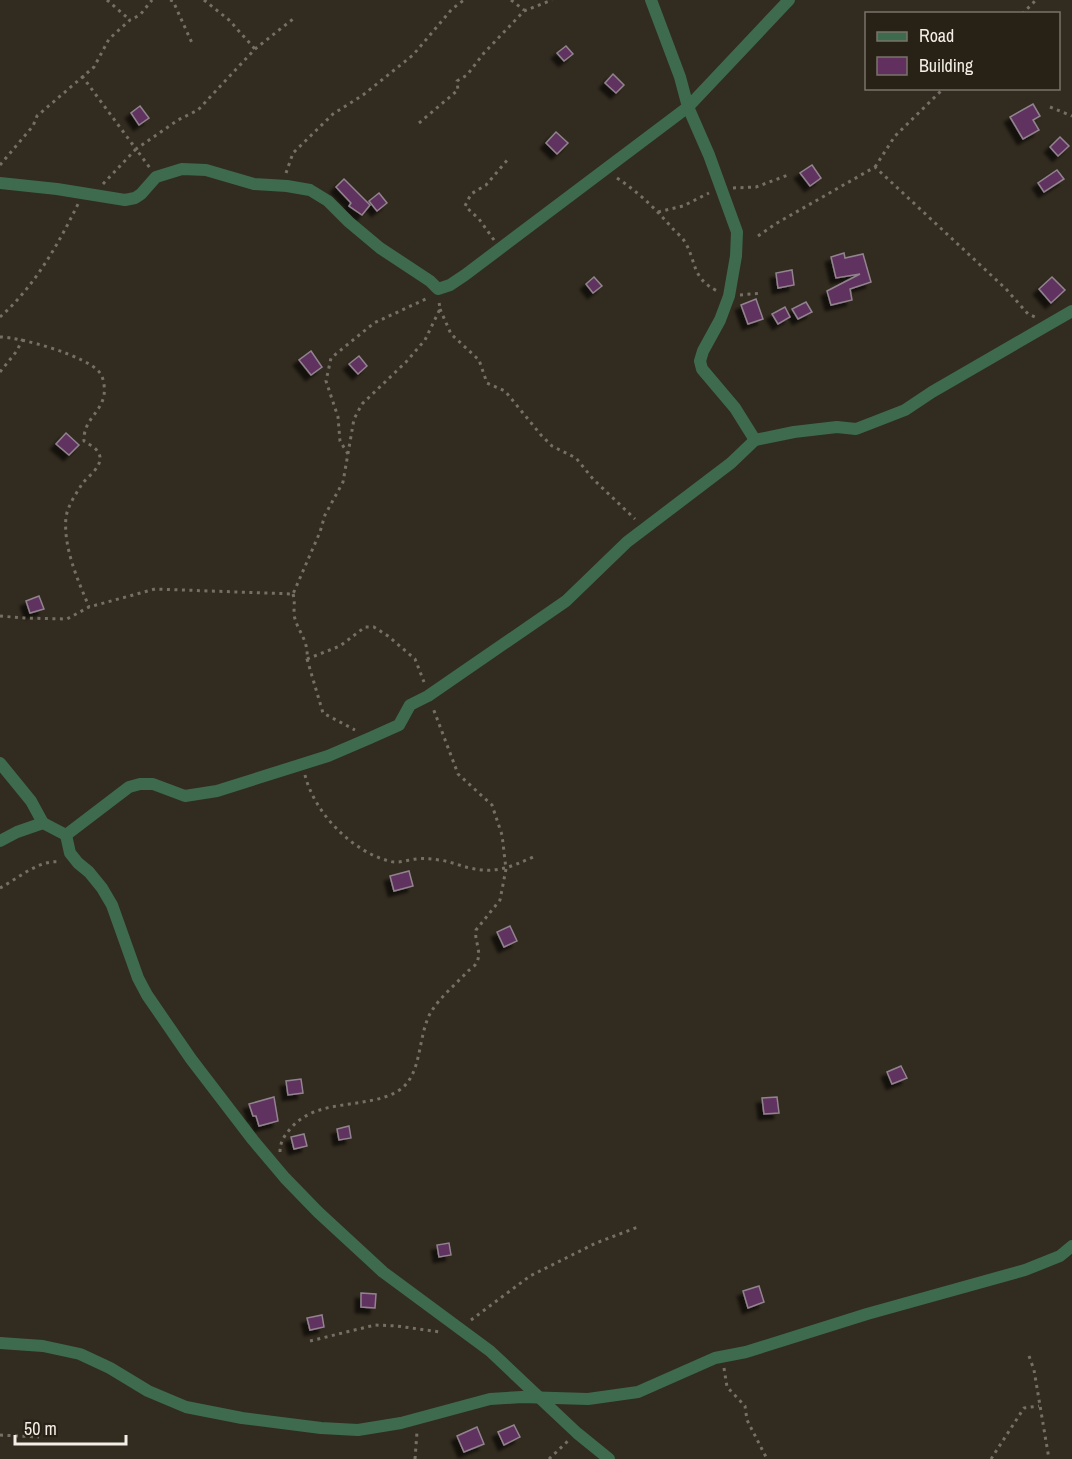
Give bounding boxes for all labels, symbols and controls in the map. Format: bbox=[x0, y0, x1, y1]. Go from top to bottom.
legend bbox=[865, 12, 1060, 90]
text: Road bbox=[919, 23, 954, 48]
text: Building bbox=[919, 53, 974, 78]
scale bar bbox=[15, 1408, 126, 1446]
text: 50 m bbox=[24, 1416, 57, 1441]

